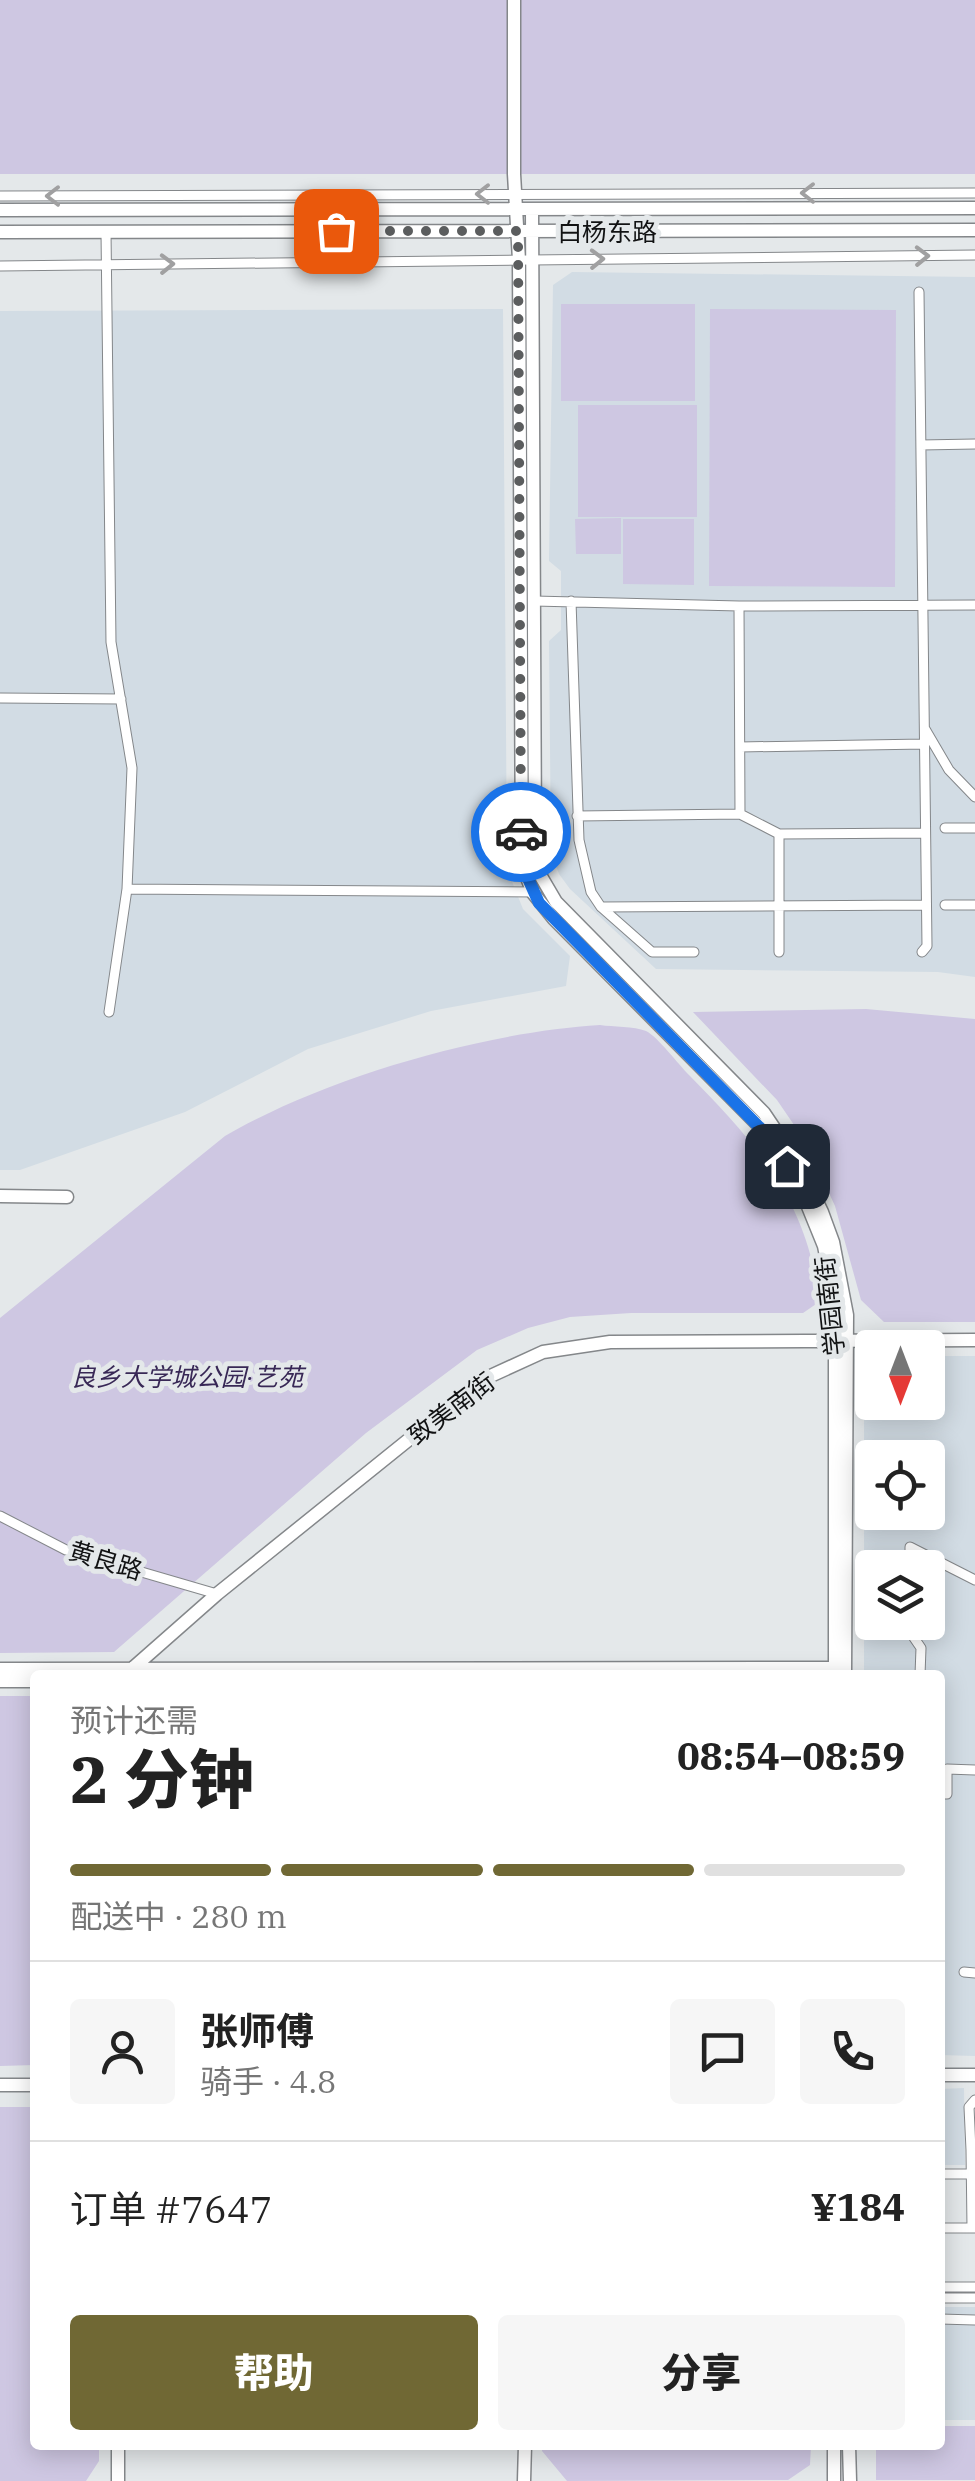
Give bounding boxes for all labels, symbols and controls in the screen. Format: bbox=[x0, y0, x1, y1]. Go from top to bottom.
one-way arrow bbox=[799, 182, 814, 204]
one-way arrow bbox=[474, 183, 490, 204]
one-way arrow bbox=[44, 185, 60, 207]
pin bbox=[294, 189, 379, 274]
icon: bag bbox=[309, 204, 364, 259]
street label: 白杨东路 bbox=[557, 215, 657, 248]
one-way arrow bbox=[916, 245, 931, 267]
one-way arrow bbox=[590, 248, 606, 270]
one-way arrow bbox=[160, 253, 176, 274]
courier bbox=[471, 782, 571, 882]
icon: car bbox=[494, 805, 549, 860]
pin bbox=[745, 1124, 830, 1209]
icon: home bbox=[760, 1139, 815, 1194]
street label: 学园南街 bbox=[807, 1255, 851, 1357]
north arrow bbox=[855, 1330, 945, 1420]
map controls bbox=[855, 1330, 945, 1640]
park label: 良乡大学城公园·艺苑 bbox=[71, 1360, 307, 1393]
street label: 致美南街 bbox=[401, 1365, 501, 1451]
button: locate bbox=[855, 1440, 945, 1530]
street label: 黄良路 bbox=[65, 1533, 147, 1587]
button: layers bbox=[855, 1550, 945, 1640]
text: 预计还需 bbox=[70, 1699, 198, 1741]
text: 08:54–08:59 bbox=[677, 1731, 905, 1780]
text: 2 分钟 bbox=[70, 1736, 254, 1821]
text: 配送中 · 280 m bbox=[70, 1895, 287, 1937]
button: person bbox=[70, 1999, 175, 2104]
button: chat bbox=[670, 1999, 775, 2104]
button: phone bbox=[800, 1999, 905, 2104]
text: 张师傅 bbox=[200, 2006, 314, 2055]
text: 骑手 · 4.8 bbox=[200, 2060, 336, 2102]
text: ¥184 bbox=[811, 2182, 905, 2231]
text: 订单 #7647 bbox=[70, 2184, 272, 2233]
button: 帮助 bbox=[70, 2315, 478, 2430]
button: 分享 bbox=[498, 2315, 905, 2430]

